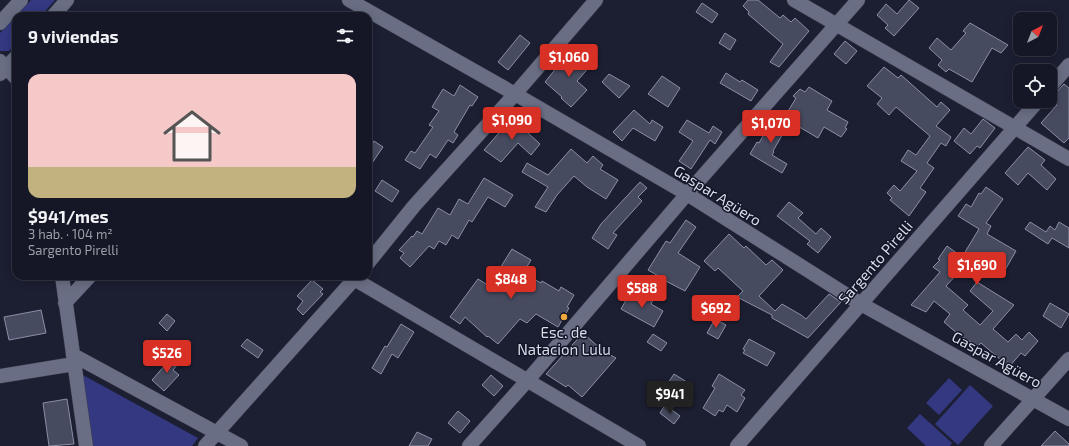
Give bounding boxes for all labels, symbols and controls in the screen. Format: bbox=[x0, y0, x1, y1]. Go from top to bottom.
north arrow bbox=[1013, 12, 1057, 56]
map controls bbox=[1013, 12, 1057, 108]
icon: filters bbox=[334, 25, 356, 47]
text: 9 viviendas bbox=[28, 26, 119, 46]
pin: $1,060 bbox=[536, 44, 602, 78]
text: $1,060 bbox=[549, 49, 589, 65]
button: locate bbox=[1013, 64, 1057, 108]
icon: home bbox=[156, 100, 228, 172]
pin: $1,090 bbox=[479, 107, 545, 141]
pin: $1,070 bbox=[738, 110, 804, 144]
text: $1,090 bbox=[492, 112, 532, 128]
text: $1,070 bbox=[751, 115, 791, 131]
street label: Gaspar Agüero bbox=[671, 161, 765, 229]
text: $941/mes bbox=[28, 206, 109, 226]
street label: Sargento Pirelli bbox=[834, 217, 916, 307]
text: 3 hab. · 104 m² bbox=[28, 226, 113, 242]
text: Sargento Pirelli bbox=[28, 242, 118, 258]
pin: $1,690 bbox=[944, 252, 1010, 286]
text: $1,690 bbox=[957, 257, 997, 273]
pin: $848 bbox=[487, 266, 535, 300]
text: $848 bbox=[495, 271, 527, 287]
pin: $588 bbox=[618, 275, 666, 309]
text: $588 bbox=[627, 280, 657, 296]
pin: $692 bbox=[692, 295, 740, 329]
text: $692 bbox=[701, 300, 731, 316]
marker: Esc. de Natacion Lulu bbox=[559, 312, 569, 322]
place label: Esc. de Natacion Lulu bbox=[517, 323, 611, 358]
street label: Gaspar Agüero bbox=[949, 327, 1045, 391]
pin: $526 bbox=[143, 340, 191, 374]
text: $526 bbox=[152, 345, 182, 361]
pin: $941 bbox=[646, 381, 694, 415]
text: $941 bbox=[655, 386, 685, 402]

